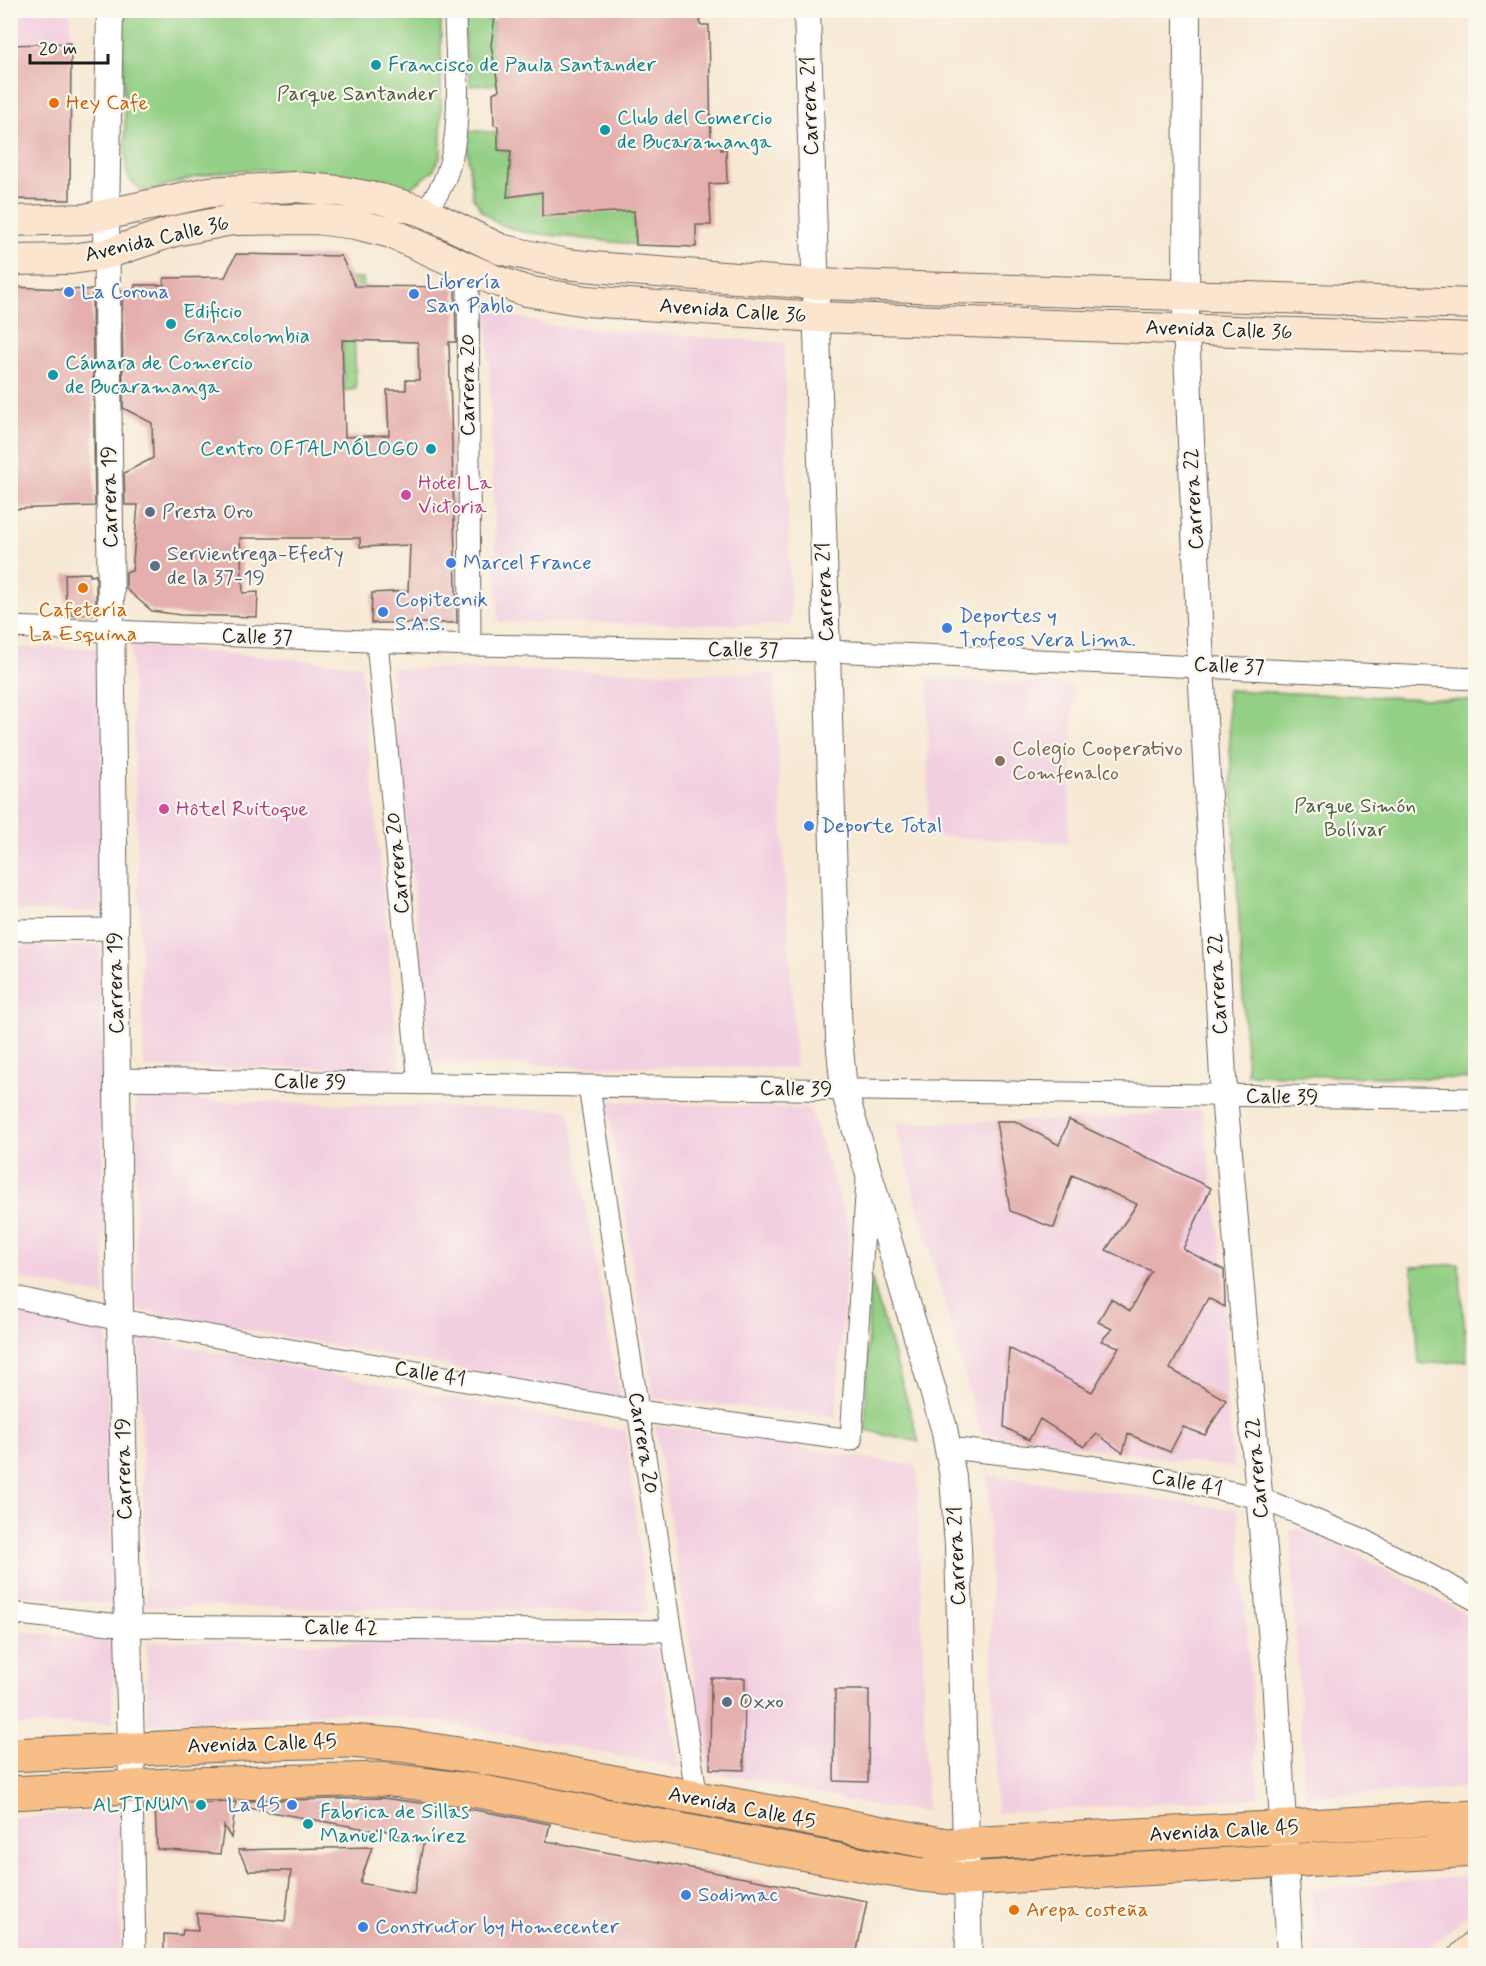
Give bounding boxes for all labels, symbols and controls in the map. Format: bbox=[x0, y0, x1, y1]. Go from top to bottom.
scale bar bbox=[30, 27, 108, 65]
text: 20 m bbox=[39, 37, 77, 61]
place label: Francisco de Paula Santander bbox=[388, 51, 656, 79]
street label: Carrera 21 bbox=[794, 56, 826, 156]
marker: Francisco de Paula Santander bbox=[369, 58, 383, 72]
park label: Parque Santander bbox=[277, 80, 438, 108]
place label: Hey Cafe bbox=[66, 89, 148, 117]
marker: Hey Cafe bbox=[47, 96, 61, 110]
place label: Club del Comercio de Bucaramanga bbox=[617, 104, 772, 156]
marker: Club del Comercio de Bucaramanga bbox=[598, 123, 612, 137]
street label: Avenida Calle 36 bbox=[82, 209, 232, 269]
place label: Librería San Pablo bbox=[426, 268, 514, 320]
place label: La Corona bbox=[81, 278, 169, 306]
marker: La Corona bbox=[62, 285, 76, 299]
marker: Librería San Pablo bbox=[407, 287, 421, 301]
street label: Avenida Calle 36 bbox=[659, 292, 807, 330]
place label: Edificio Grancolombia bbox=[183, 298, 310, 350]
street label: Avenida Calle 36 bbox=[1145, 313, 1293, 347]
marker: Edificio Grancolombia bbox=[164, 317, 178, 331]
street label: Carrera 20 bbox=[454, 334, 482, 436]
place label: Cámara de Comercio de Bucaramanga bbox=[65, 349, 253, 401]
marker: Cámara de Comercio de Bucaramanga bbox=[46, 368, 60, 382]
place label: Centro OFTALMÓLOGO bbox=[200, 435, 419, 463]
marker: Centro OFTALMÓLOGO bbox=[424, 442, 438, 456]
street label: Carrera 19 bbox=[95, 446, 125, 548]
street label: Carrera 22 bbox=[1177, 448, 1211, 550]
place label: Hotel La Victoria bbox=[418, 469, 492, 521]
marker: Hotel La Victoria bbox=[399, 488, 413, 502]
place label: Presta Oro bbox=[162, 498, 253, 526]
marker: Presta Oro bbox=[143, 505, 157, 519]
place label: Servientrega-Efecty de la 37-19 bbox=[167, 540, 344, 592]
street label: Carrera 21 bbox=[809, 542, 841, 642]
place label: Marcel France bbox=[463, 549, 592, 577]
marker: Marcel France bbox=[444, 556, 458, 570]
marker: Servientrega-Efecty de la 37-19 bbox=[148, 559, 162, 573]
marker: Cafetería La Esquina bbox=[76, 581, 90, 595]
place label: Copitecnik S.A.S. bbox=[395, 586, 488, 638]
place label: Cafetería La Esquina bbox=[29, 596, 137, 648]
place label: Deportes y Trofeos Vera Lima. bbox=[959, 602, 1136, 654]
marker: Copitecnik S.A.S. bbox=[376, 605, 390, 619]
marker: Deportes y Trofeos Vera Lima. bbox=[940, 621, 954, 635]
street label: Calle 37 bbox=[221, 622, 293, 652]
street label: Calle 37 bbox=[707, 635, 779, 665]
street label: Calle 37 bbox=[1193, 650, 1265, 682]
place label: Colegio Cooperativo Comfenalco bbox=[1012, 735, 1183, 787]
marker: Colegio Cooperativo Comfenalco bbox=[993, 754, 1007, 768]
park label: Parque Simón Bolívar bbox=[1294, 792, 1416, 844]
place label: Hôtel Ruitoque bbox=[176, 795, 308, 823]
marker: Hôtel Ruitoque bbox=[157, 802, 171, 816]
street label: Carrera 20 bbox=[380, 811, 416, 915]
place label: Deporte Total bbox=[821, 812, 942, 840]
marker: Deporte Total bbox=[802, 819, 816, 833]
street label: Carrera 19 bbox=[101, 932, 131, 1034]
street label: Carrera 22 bbox=[1201, 933, 1235, 1035]
street label: Calle 39 bbox=[273, 1067, 347, 1097]
street label: Calle 39 bbox=[759, 1074, 833, 1104]
street label: Calle 39 bbox=[1245, 1082, 1319, 1112]
street label: Calle 41 bbox=[392, 1354, 468, 1394]
street label: Carrera 20 bbox=[621, 1390, 665, 1496]
street label: Carrera 22 bbox=[1239, 1416, 1275, 1520]
street label: Carrera 19 bbox=[109, 1418, 139, 1520]
street label: Calle 41 bbox=[1149, 1462, 1225, 1504]
street label: Carrera 21 bbox=[941, 1506, 973, 1606]
street label: Calle 42 bbox=[304, 1613, 378, 1643]
place label: Oxxo bbox=[739, 1688, 784, 1716]
marker: Oxxo bbox=[720, 1695, 734, 1709]
street label: Avenida Calle 45 bbox=[187, 1727, 337, 1761]
street label: Avenida Calle 45 bbox=[666, 1780, 818, 1836]
place label: ALTINUM bbox=[93, 1791, 189, 1819]
place label: La 45 bbox=[227, 1791, 280, 1819]
marker: ALTINUM bbox=[194, 1798, 208, 1812]
marker: La 45 bbox=[285, 1798, 299, 1812]
place label: Fabrica de Sillas Manuel Ramírez bbox=[320, 1798, 469, 1850]
street label: Avenida Calle 45 bbox=[1149, 1813, 1299, 1849]
marker: Fabrica de Sillas Manuel Ramírez bbox=[301, 1817, 315, 1831]
place label: Sodimac bbox=[698, 1881, 778, 1909]
marker: Sodimac bbox=[679, 1888, 693, 1902]
place label: Arepa costeña bbox=[1026, 1896, 1149, 1924]
marker: Arepa costeña bbox=[1007, 1903, 1021, 1917]
place label: Constructor by Homecenter bbox=[375, 1913, 620, 1941]
marker: Constructor by Homecenter bbox=[356, 1920, 370, 1934]

